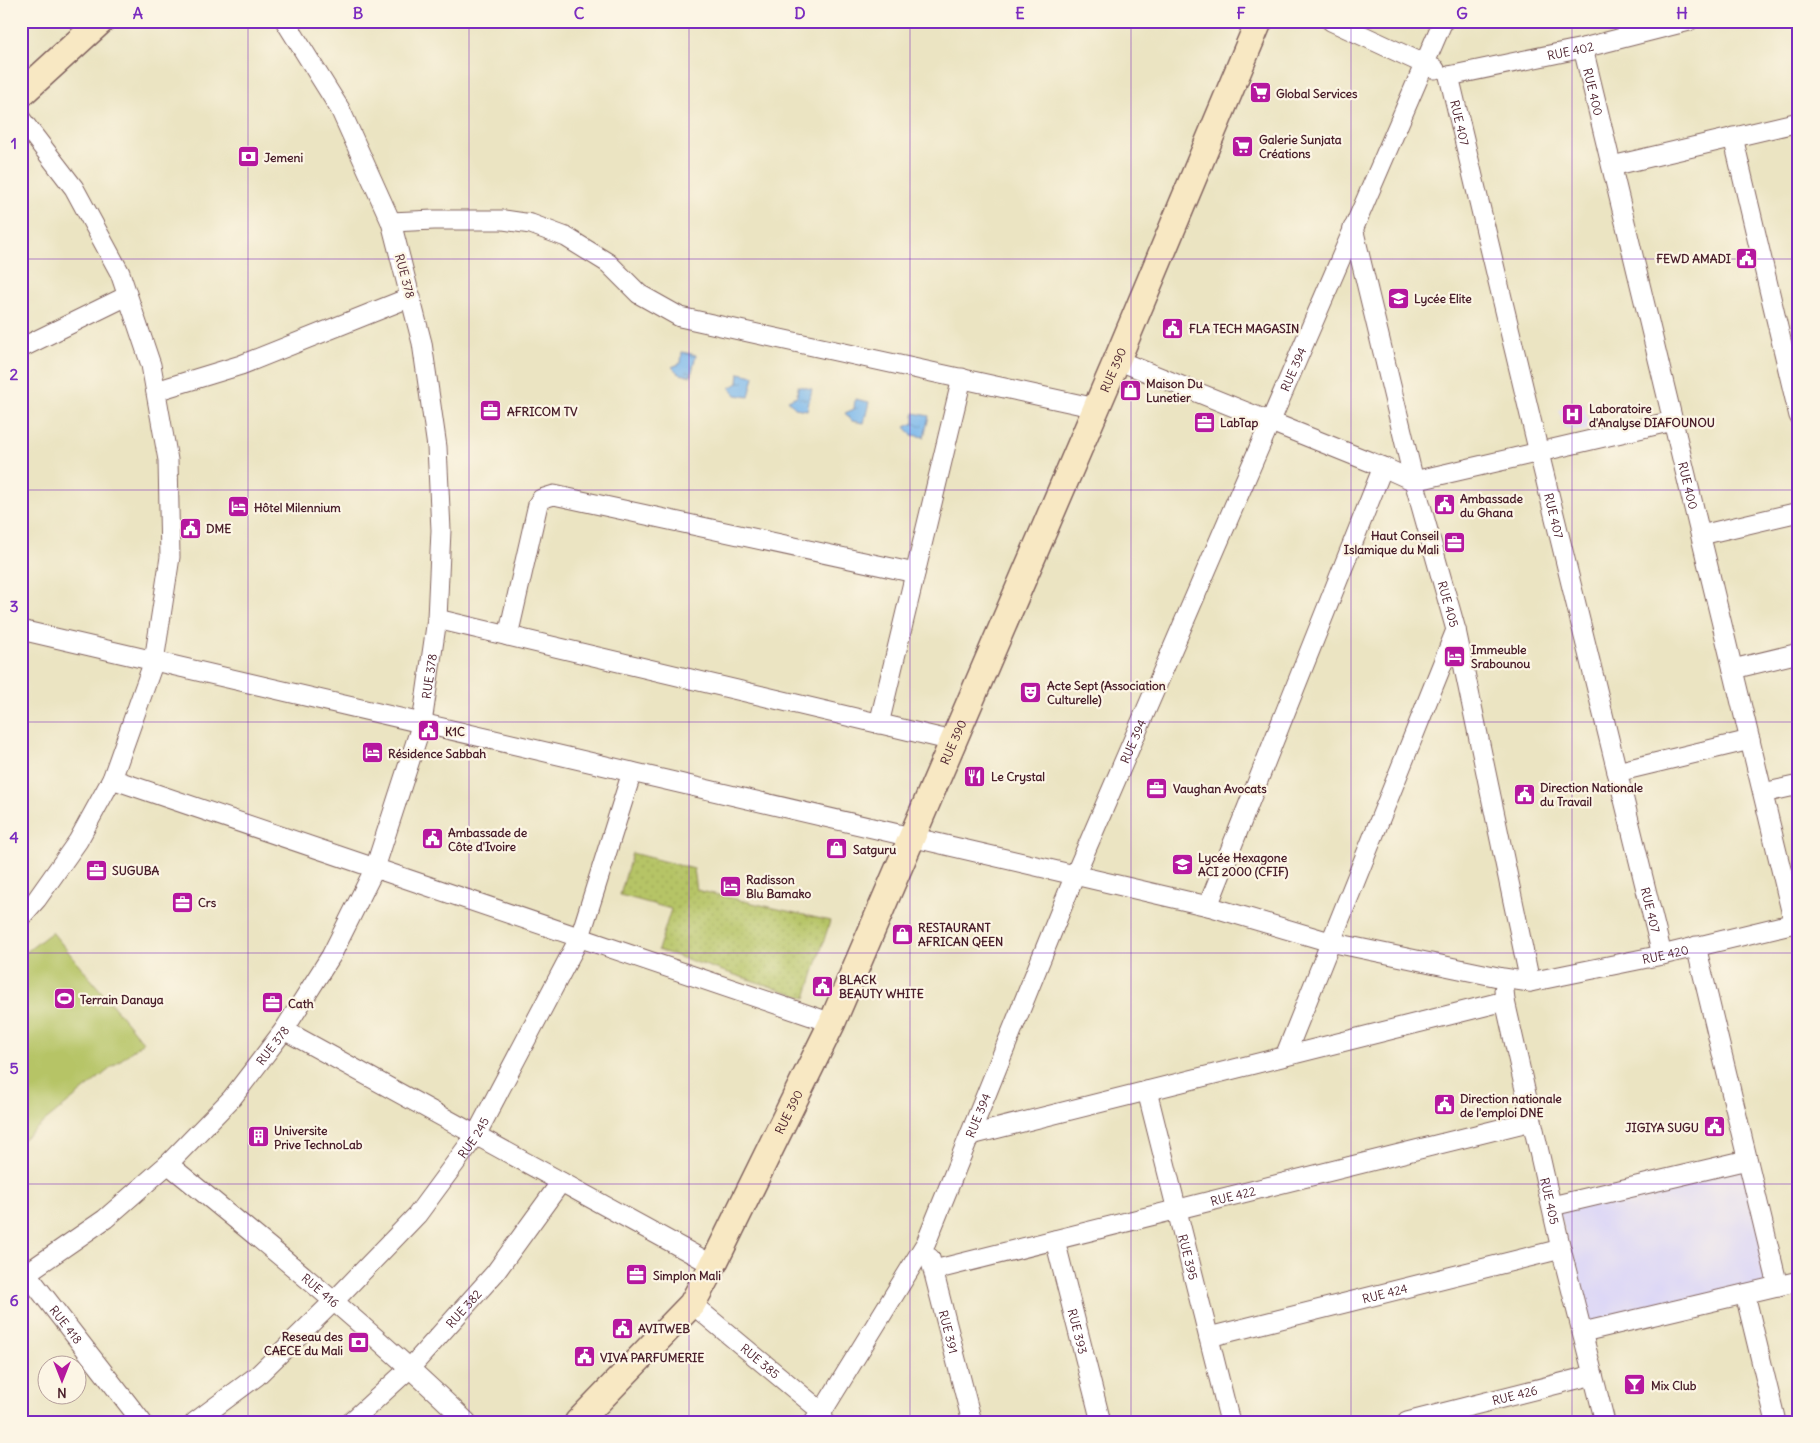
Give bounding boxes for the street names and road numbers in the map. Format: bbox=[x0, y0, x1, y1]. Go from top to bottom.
street label: RUE 402 bbox=[1546, 38, 1596, 63]
street label: RUE 400 bbox=[1581, 66, 1607, 117]
street label: RUE 407 bbox=[1447, 98, 1473, 147]
street label: RUE 378 bbox=[392, 252, 418, 300]
street label: RUE 390 bbox=[1097, 345, 1129, 395]
street label: RUE 394 bbox=[1277, 345, 1309, 394]
street label: RUE 400 bbox=[1676, 460, 1701, 511]
street label: RUE 407 bbox=[1542, 491, 1567, 540]
street label: RUE 405 bbox=[1435, 579, 1462, 629]
street label: RUE 378 bbox=[418, 653, 439, 700]
street label: RUE 390 bbox=[937, 717, 969, 767]
street label: RUE 394 bbox=[1117, 717, 1149, 765]
street label: RUE 407 bbox=[1638, 886, 1664, 934]
street label: RUE 420 bbox=[1641, 941, 1690, 966]
street label: RUE 378 bbox=[253, 1023, 292, 1068]
street label: RUE 390 bbox=[771, 1087, 806, 1136]
street label: RUE 394 bbox=[962, 1091, 993, 1140]
street label: RUE 245 bbox=[454, 1114, 492, 1161]
street label: RUE 405 bbox=[1538, 1176, 1563, 1226]
street label: RUE 422 bbox=[1209, 1183, 1257, 1208]
street label: RUE 395 bbox=[1176, 1233, 1202, 1281]
street label: RUE 416 bbox=[299, 1270, 342, 1310]
street label: RUE 424 bbox=[1360, 1280, 1409, 1306]
street label: RUE 382 bbox=[442, 1286, 485, 1331]
street label: RUE 418 bbox=[47, 1302, 86, 1347]
street label: RUE 393 bbox=[1065, 1307, 1091, 1356]
street label: RUE 391 bbox=[936, 1308, 962, 1355]
street label: RUE 385 bbox=[738, 1340, 783, 1382]
street label: RUE 426 bbox=[1490, 1382, 1539, 1408]

